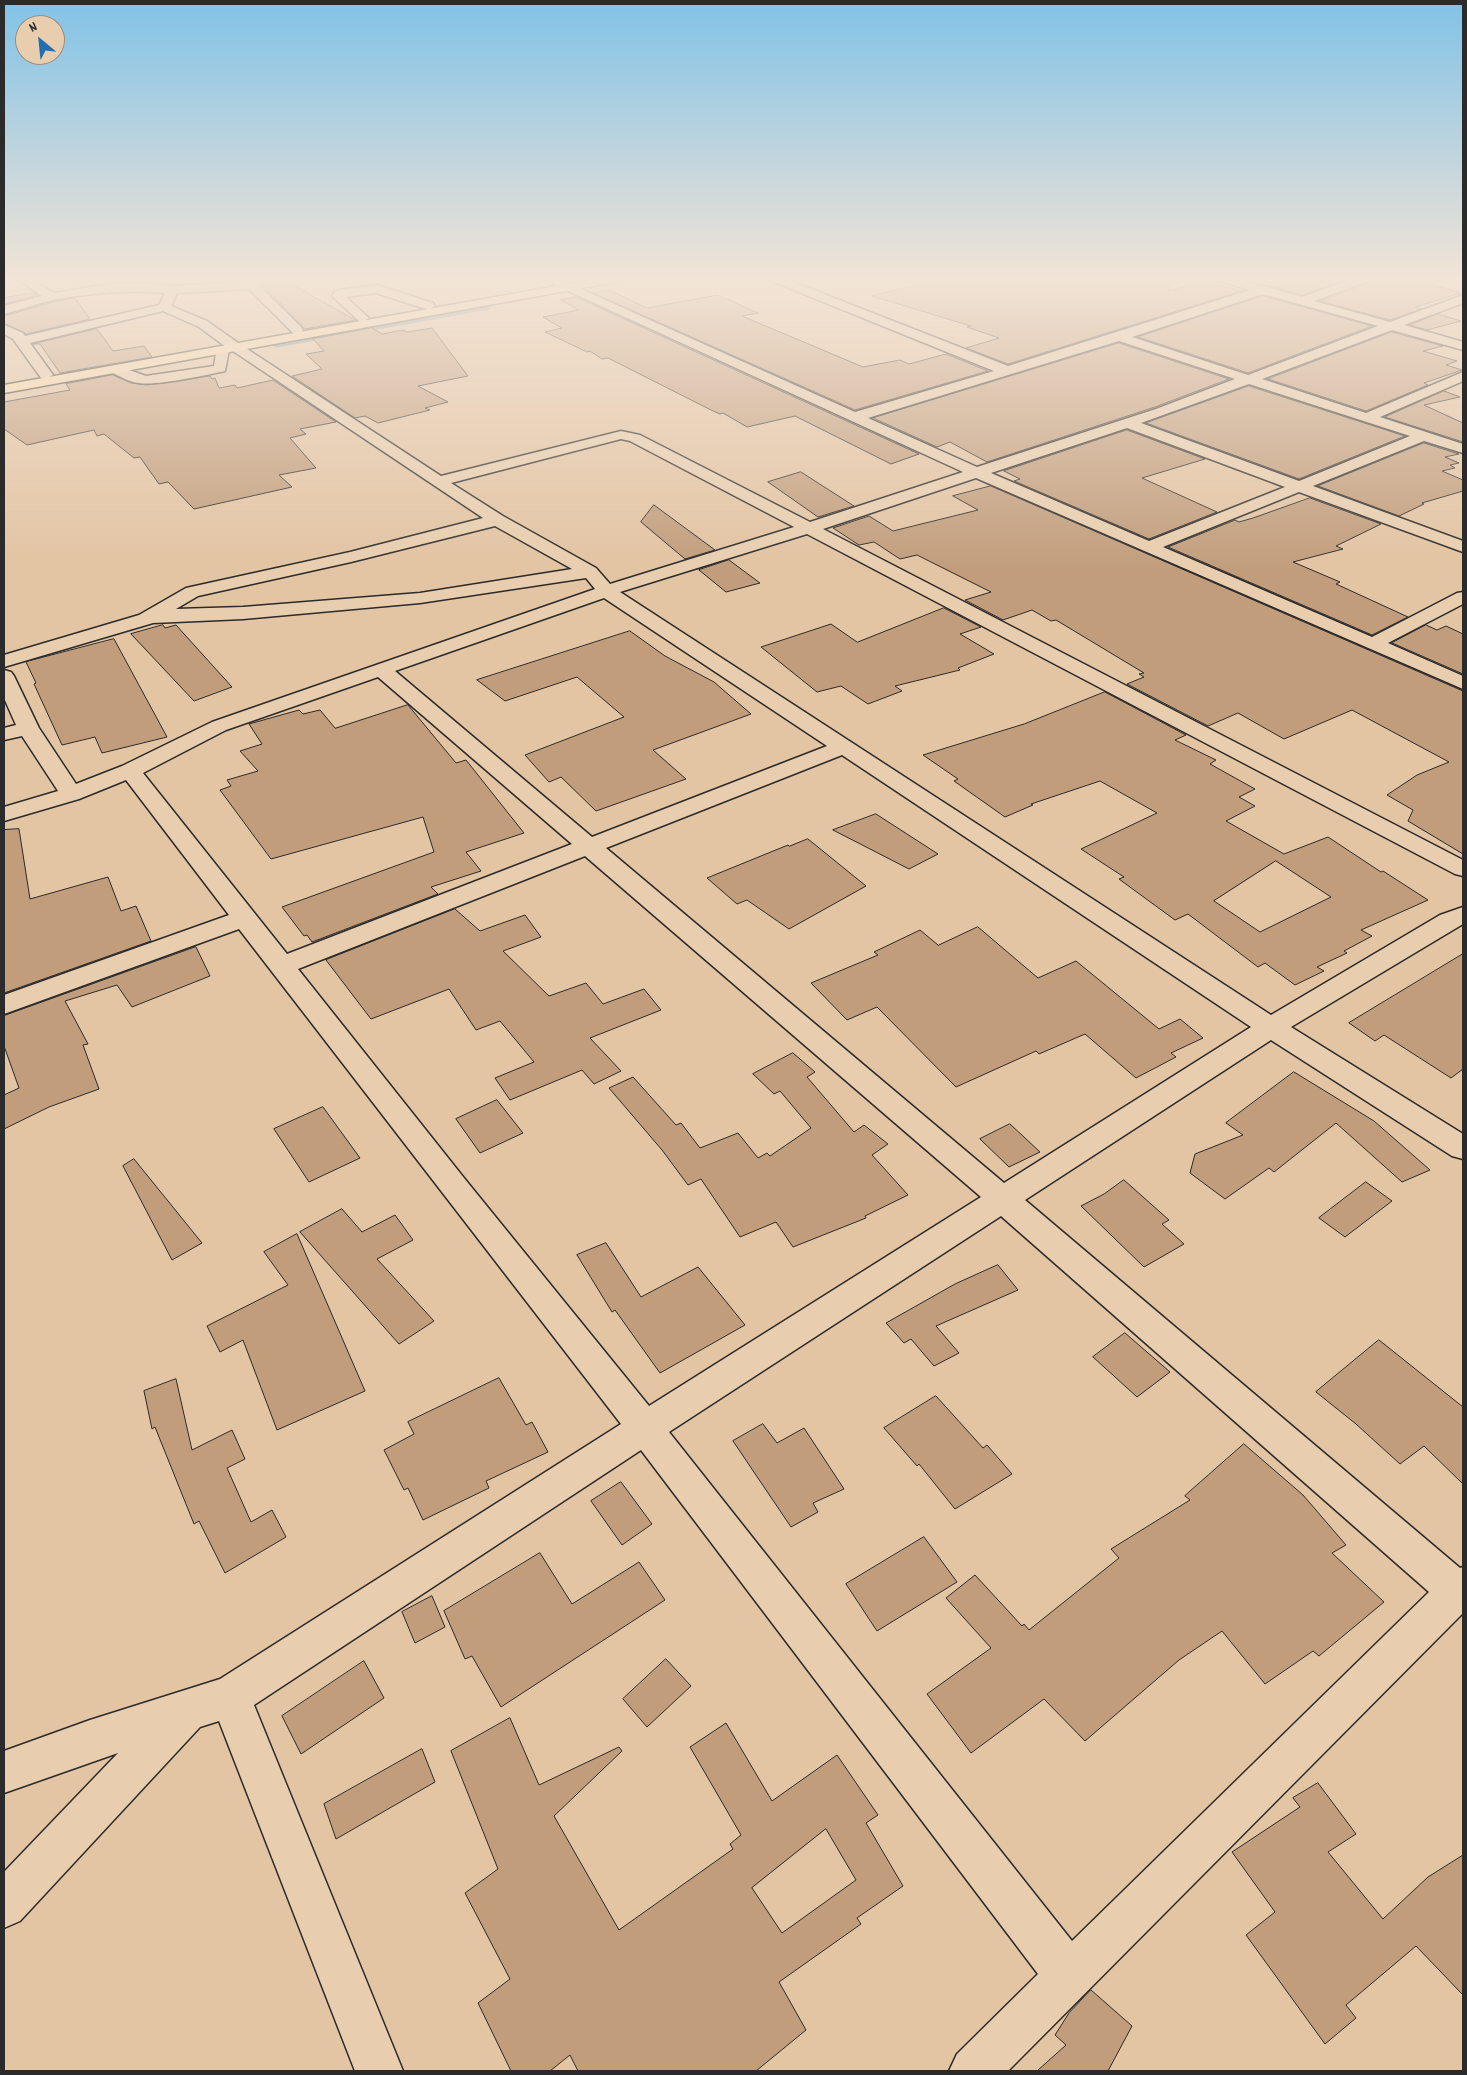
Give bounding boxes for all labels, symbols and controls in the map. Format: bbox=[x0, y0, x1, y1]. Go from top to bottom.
north arrow bbox=[15, 15, 65, 65]
text: N bbox=[26, 17, 41, 38]

